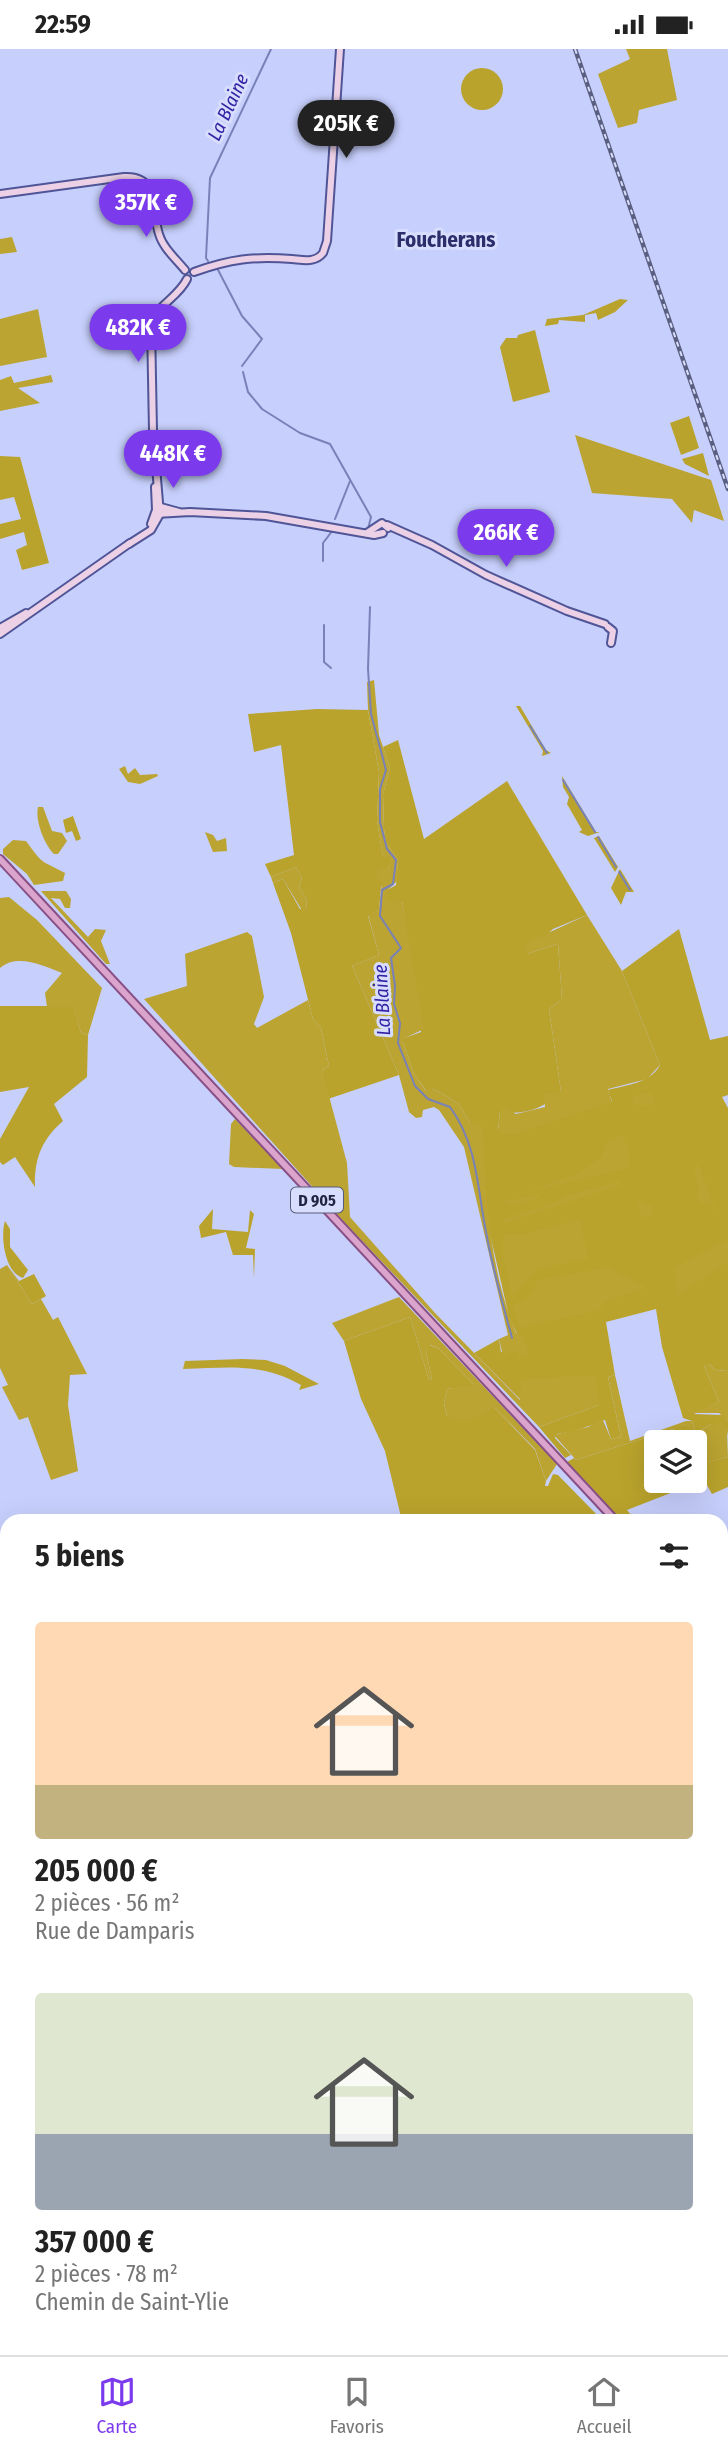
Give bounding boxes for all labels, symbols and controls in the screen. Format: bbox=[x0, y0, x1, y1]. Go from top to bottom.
text: 22:59 bbox=[35, 9, 91, 40]
water label: La Blaine bbox=[203, 70, 253, 144]
pin: 205K € bbox=[289, 101, 403, 160]
text: 205K € bbox=[314, 109, 378, 137]
pin: 357K € bbox=[89, 179, 203, 239]
text: 357K € bbox=[115, 188, 177, 216]
district label: Foucherans bbox=[396, 227, 496, 253]
pin: 482K € bbox=[81, 305, 195, 364]
text: 482K € bbox=[106, 313, 170, 341]
pin: 448K € bbox=[116, 431, 230, 490]
text: 448K € bbox=[140, 439, 206, 467]
pin: 266K € bbox=[449, 510, 563, 569]
text: 266K € bbox=[473, 518, 539, 546]
water label: La Blaine bbox=[369, 964, 395, 1036]
road number: D 905 bbox=[291, 1187, 343, 1212]
map controls bbox=[644, 1430, 707, 1493]
button: layers bbox=[644, 1430, 707, 1493]
icon: filters bbox=[655, 1537, 693, 1575]
text: 5 biens bbox=[35, 1538, 124, 1574]
icon: home bbox=[301, 1668, 427, 1794]
text: 205 000 € bbox=[35, 1853, 158, 1889]
text: 2 pièces · 56 m² bbox=[35, 1889, 180, 1917]
text: Rue de Damparis bbox=[35, 1917, 194, 1945]
icon: home bbox=[301, 2039, 427, 2165]
text: 357 000 € bbox=[35, 2224, 154, 2260]
text: 2 pièces · 78 m² bbox=[35, 2260, 178, 2288]
text: Chemin de Saint-Ylie bbox=[35, 2288, 229, 2316]
tab: Carte bbox=[96, 2373, 137, 2438]
tab: Favoris bbox=[330, 2373, 384, 2438]
tab: Accueil bbox=[577, 2373, 632, 2438]

